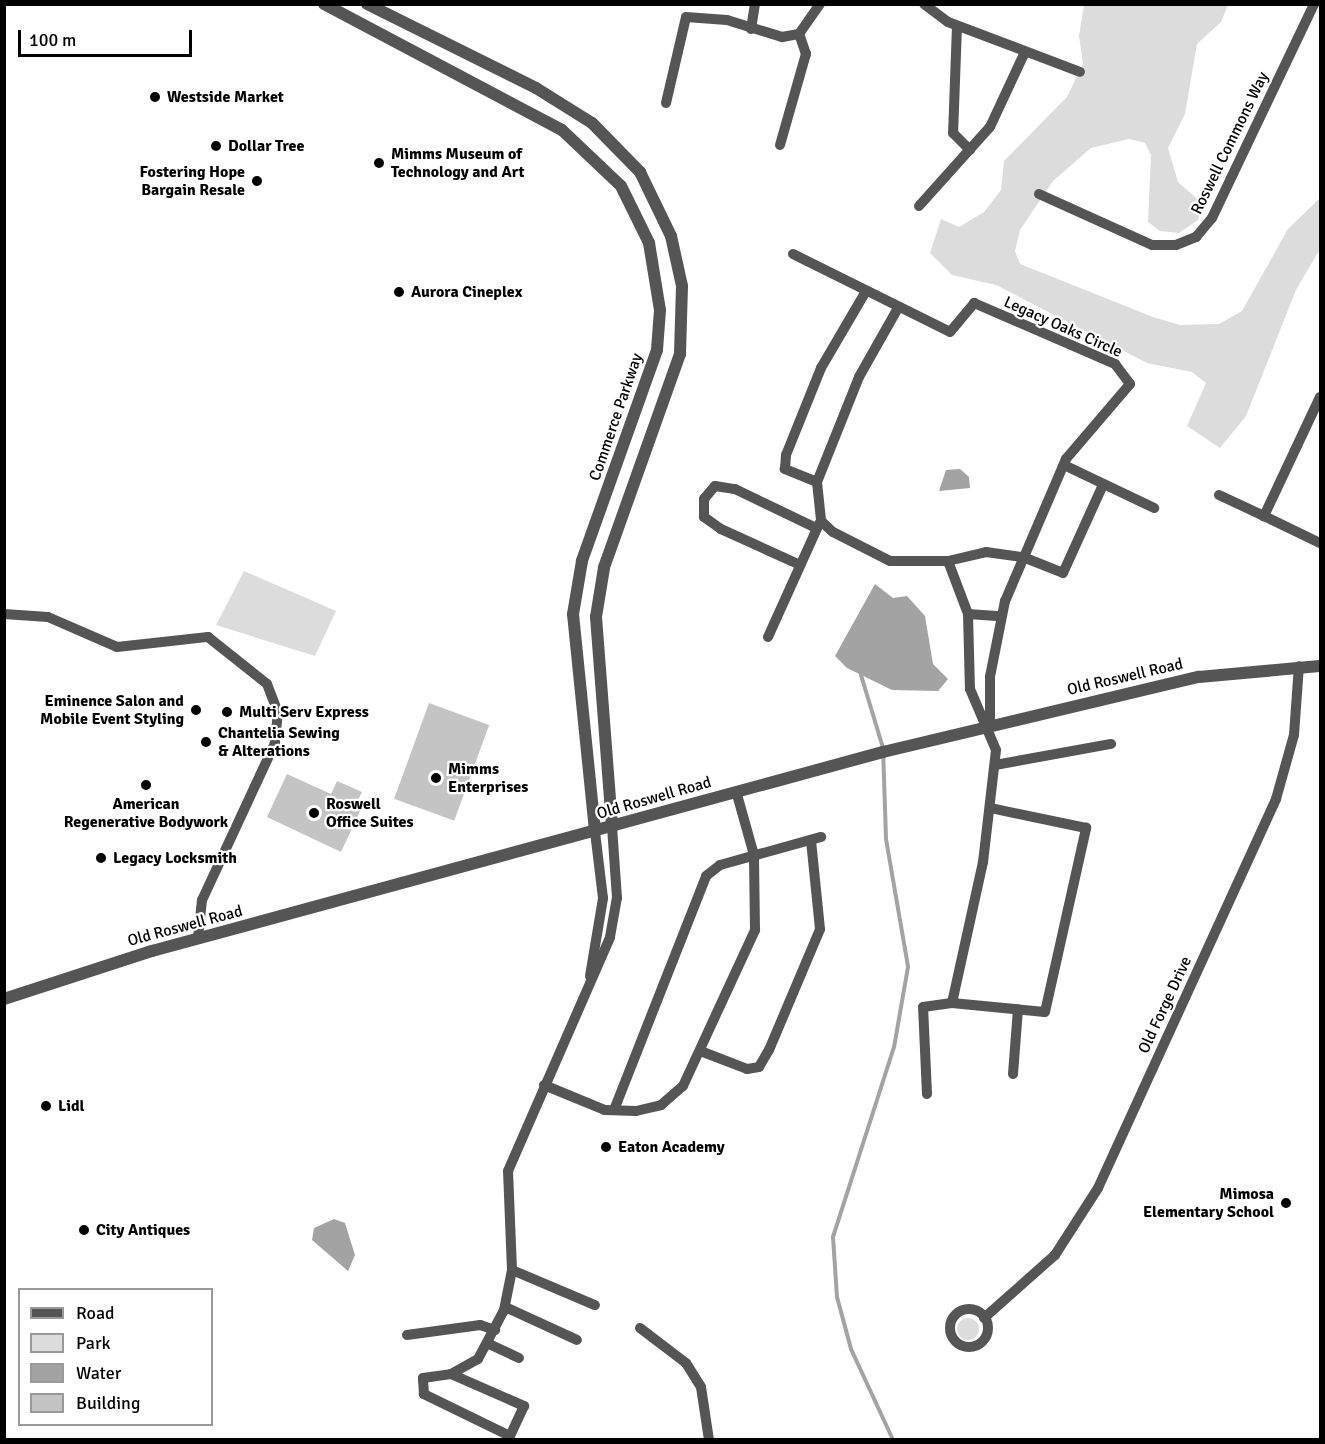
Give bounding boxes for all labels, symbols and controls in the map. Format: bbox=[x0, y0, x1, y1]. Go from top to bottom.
scale bar bbox=[21, 18, 195, 56]
text: 100 m bbox=[29, 29, 76, 51]
street label: Roswell Commons Way bbox=[1187, 69, 1273, 217]
place label: Westside Market bbox=[167, 87, 284, 107]
marker: Westside Market bbox=[148, 90, 162, 104]
place label: Dollar Tree bbox=[228, 136, 304, 156]
marker: Dollar Tree bbox=[209, 139, 223, 153]
place label: Mimms Museum of Technology and Art bbox=[391, 144, 525, 182]
marker: Mimms Museum of Technology and Art bbox=[372, 156, 386, 170]
place label: Fostering Hope Bargain Resale bbox=[140, 162, 245, 200]
marker: Fostering Hope Bargain Resale bbox=[250, 174, 264, 188]
place label: Aurora Cineplex bbox=[411, 282, 522, 302]
marker: Aurora Cineplex bbox=[392, 285, 406, 299]
street label: Legacy Oaks Circle bbox=[1001, 292, 1125, 362]
street label: Commerce Parkway bbox=[585, 351, 647, 483]
street label: Old Roswell Road bbox=[1065, 654, 1185, 700]
place label: Eminence Salon and Mobile Event Styling bbox=[40, 691, 184, 729]
place label: Multi Serv Express bbox=[239, 702, 369, 722]
marker: Eminence Salon and Mobile Event Styling bbox=[189, 703, 203, 717]
marker: Multi Serv Express bbox=[220, 705, 234, 719]
place label: Chantelia Sewing & Alterations bbox=[218, 723, 340, 761]
marker: Chantelia Sewing & Alterations bbox=[199, 735, 213, 749]
place label: Mimms Enterprises bbox=[448, 759, 528, 797]
marker: Mimms Enterprises bbox=[429, 771, 443, 785]
street label: Old Roswell Road bbox=[595, 772, 713, 824]
marker: American Regenerative Bodywork bbox=[139, 778, 153, 792]
place label: American Regenerative Bodywork bbox=[64, 794, 228, 832]
place label: Roswell Office Suites bbox=[326, 794, 414, 832]
marker: Roswell Office Suites bbox=[307, 806, 321, 820]
place label: Legacy Locksmith bbox=[113, 848, 237, 868]
marker: Legacy Locksmith bbox=[94, 851, 108, 865]
street label: Old Roswell Road bbox=[125, 901, 245, 951]
street label: Old Forge Drive bbox=[1134, 953, 1196, 1057]
place label: Lidl bbox=[58, 1096, 85, 1116]
marker: Lidl bbox=[39, 1099, 53, 1113]
place label: Eaton Academy bbox=[618, 1137, 725, 1157]
marker: Eaton Academy bbox=[599, 1140, 613, 1154]
place label: Mimosa Elementary School bbox=[1143, 1184, 1274, 1222]
marker: Mimosa Elementary School bbox=[1279, 1196, 1293, 1210]
place label: City Antiques bbox=[96, 1220, 190, 1240]
marker: City Antiques bbox=[77, 1223, 91, 1237]
legend bbox=[18, 1288, 213, 1426]
text: Road bbox=[76, 1302, 115, 1324]
text: Park bbox=[76, 1332, 111, 1354]
text: Water bbox=[76, 1362, 121, 1384]
text: Building bbox=[76, 1392, 140, 1414]

